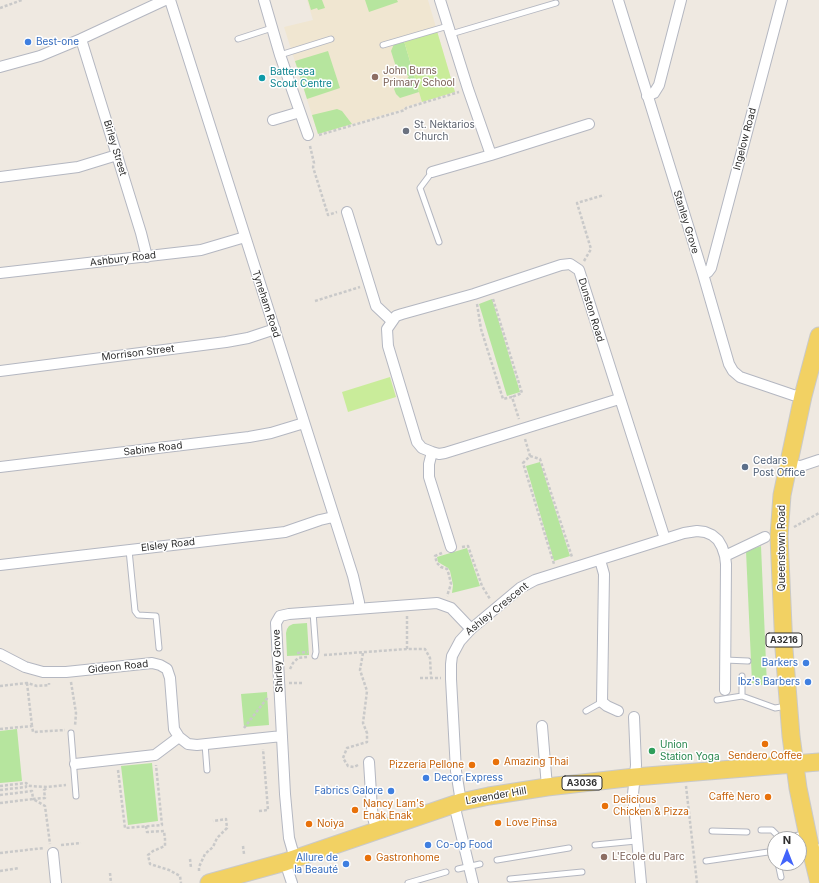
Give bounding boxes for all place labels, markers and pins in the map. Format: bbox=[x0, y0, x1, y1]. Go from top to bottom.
place label: Best-one bbox=[36, 36, 79, 48]
marker: Best-one bbox=[23, 37, 33, 47]
place label: John Burns Primary School bbox=[383, 65, 455, 88]
place label: Battersea Scout Centre bbox=[270, 66, 332, 90]
marker: John Burns Primary School bbox=[370, 72, 380, 82]
marker: Battersea Scout Centre bbox=[257, 73, 267, 83]
place label: St. Nektarios Church bbox=[414, 119, 475, 142]
marker: St. Nektarios Church bbox=[401, 126, 411, 136]
place label: Cedars Post Office bbox=[753, 455, 805, 478]
marker: Cedars Post Office bbox=[740, 462, 750, 472]
place label: Barkers bbox=[762, 657, 798, 669]
marker: Barkers bbox=[801, 658, 811, 668]
place label: Ibz's Barbers bbox=[738, 676, 800, 688]
marker: Ibz's Barbers bbox=[803, 677, 813, 687]
place label: Union Station Yoga bbox=[660, 739, 720, 762]
marker: Sendero Coffee bbox=[760, 739, 770, 749]
marker: Union Station Yoga bbox=[647, 746, 657, 756]
place label: Sendero Coffee bbox=[728, 750, 802, 762]
place label: Amazing Thai bbox=[504, 756, 568, 768]
marker: Amazing Thai bbox=[491, 757, 501, 767]
place label: Pizzeria Pellone bbox=[389, 759, 464, 771]
marker: Pizzeria Pellone bbox=[467, 760, 477, 770]
place label: Decor Express bbox=[434, 772, 503, 784]
marker: Decor Express bbox=[421, 773, 431, 783]
place label: Fabrics Galore bbox=[315, 785, 383, 797]
marker: Fabrics Galore bbox=[386, 786, 396, 796]
place label: Caffè Nero bbox=[709, 791, 760, 803]
marker: Caffè Nero bbox=[763, 792, 773, 802]
place label: Delicious Chicken & Pizza bbox=[613, 794, 689, 818]
place label: Nancy Lam's Enak Enak bbox=[363, 798, 424, 822]
marker: Delicious Chicken & Pizza bbox=[600, 801, 610, 811]
marker: Nancy Lam's Enak Enak bbox=[350, 805, 360, 815]
place label: Love Pinsa bbox=[506, 817, 557, 829]
place label: Noiya bbox=[317, 818, 344, 830]
marker: Love Pinsa bbox=[493, 818, 503, 828]
marker: Noiya bbox=[304, 819, 314, 829]
place label: Co-op Food bbox=[436, 839, 492, 851]
marker: Co-op Food bbox=[423, 840, 433, 850]
place label: L'Ecole du Parc bbox=[612, 851, 685, 863]
place label: Allure de la Beauté bbox=[294, 852, 338, 876]
place label: Gastronhome bbox=[376, 852, 440, 864]
marker: L'Ecole du Parc bbox=[599, 852, 609, 862]
marker: Gastronhome bbox=[363, 853, 373, 863]
marker: Allure de la Beauté bbox=[341, 859, 351, 869]

